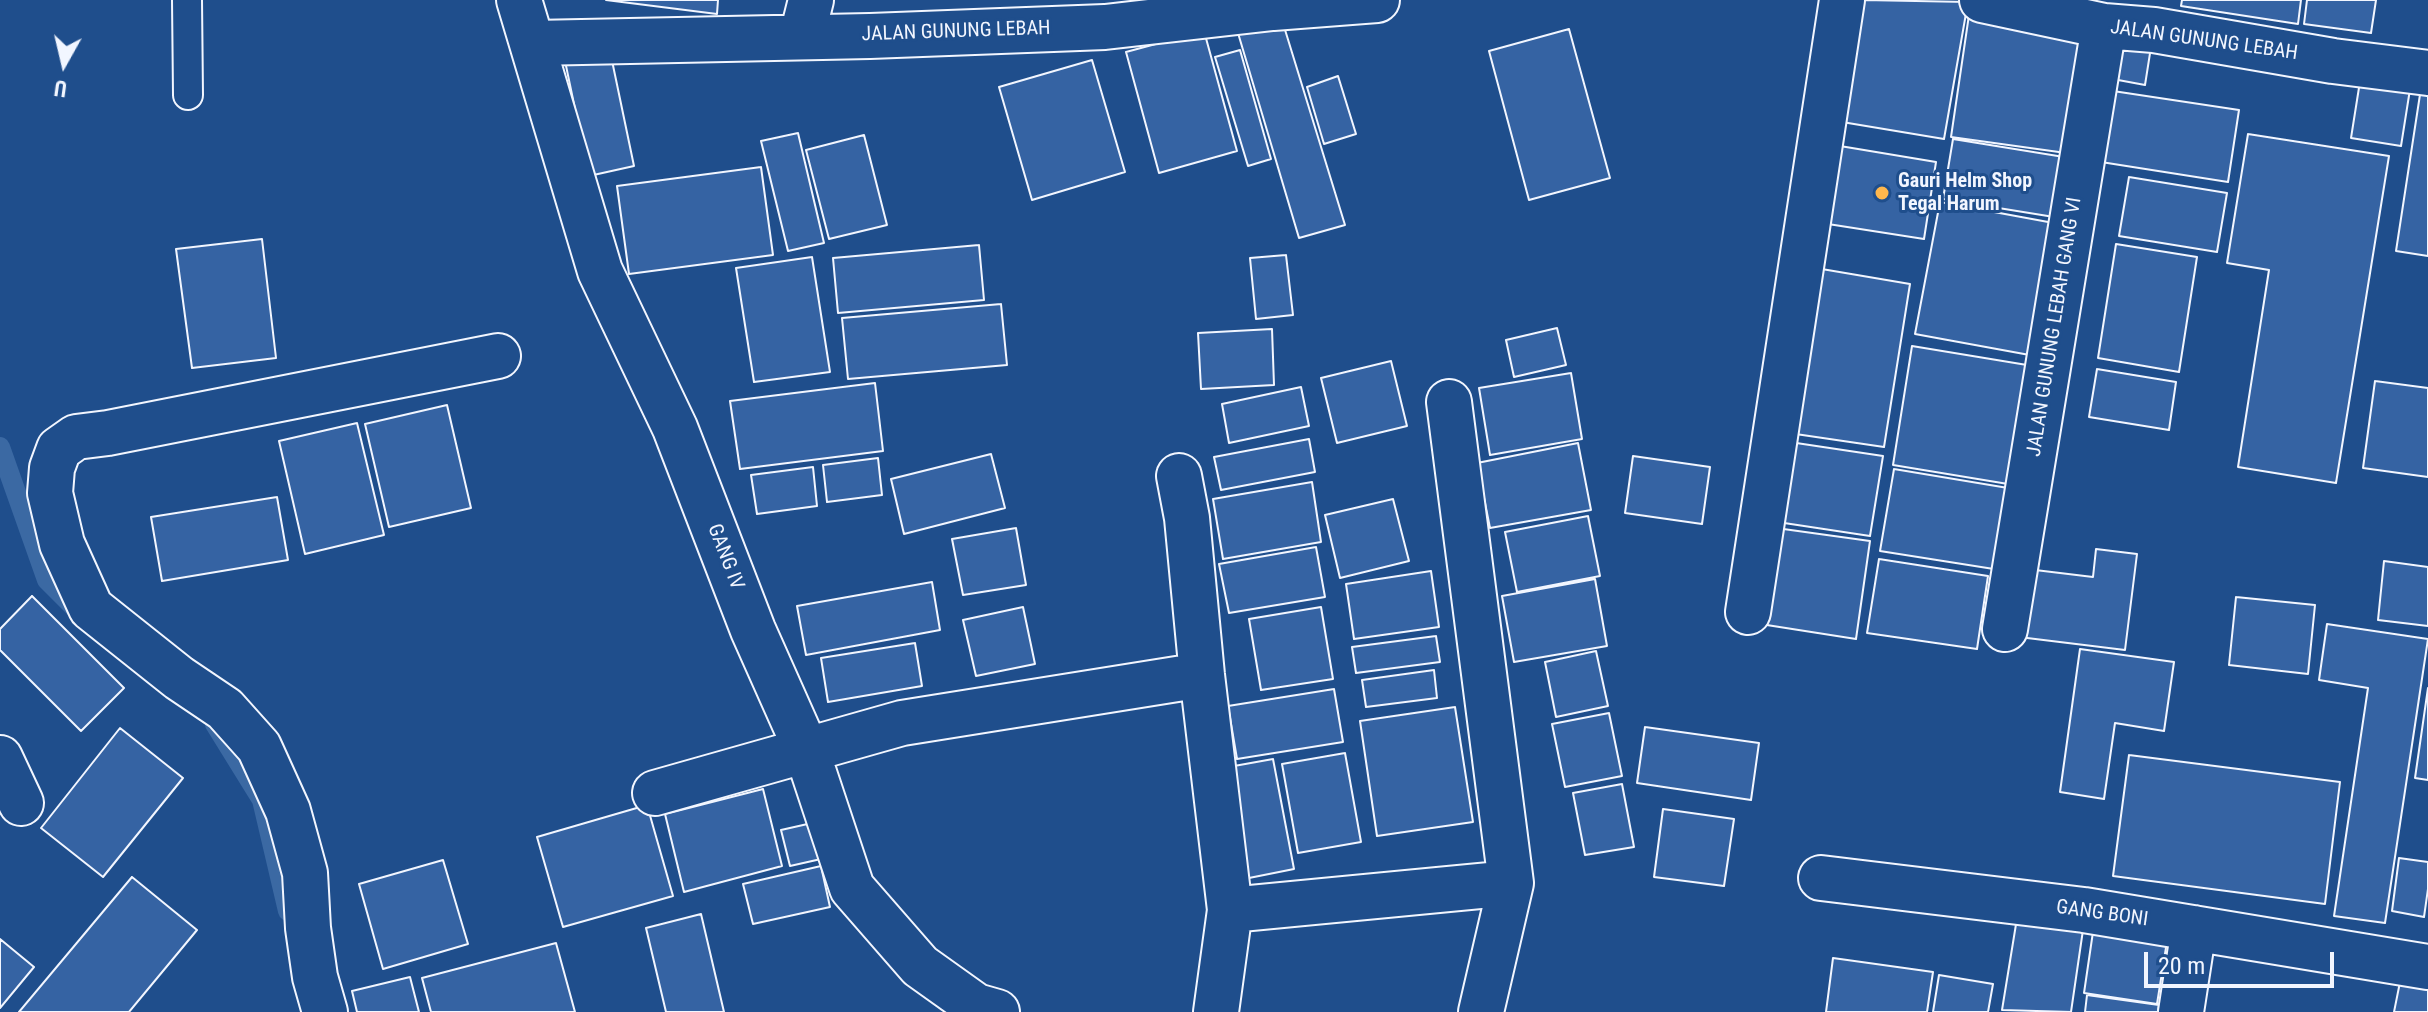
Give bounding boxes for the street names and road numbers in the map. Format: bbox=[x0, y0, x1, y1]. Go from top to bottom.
street label: JALAN GUNUNG LEBAH bbox=[2109, 16, 2299, 66]
street label: JALAN GUNUNG LEBAH bbox=[861, 17, 1051, 47]
street label: JALAN GUNUNG LEBAH GANG VI bbox=[2023, 196, 2087, 458]
street label: GANG IV bbox=[702, 521, 748, 593]
street label: GANG BONI bbox=[2055, 896, 2149, 932]

